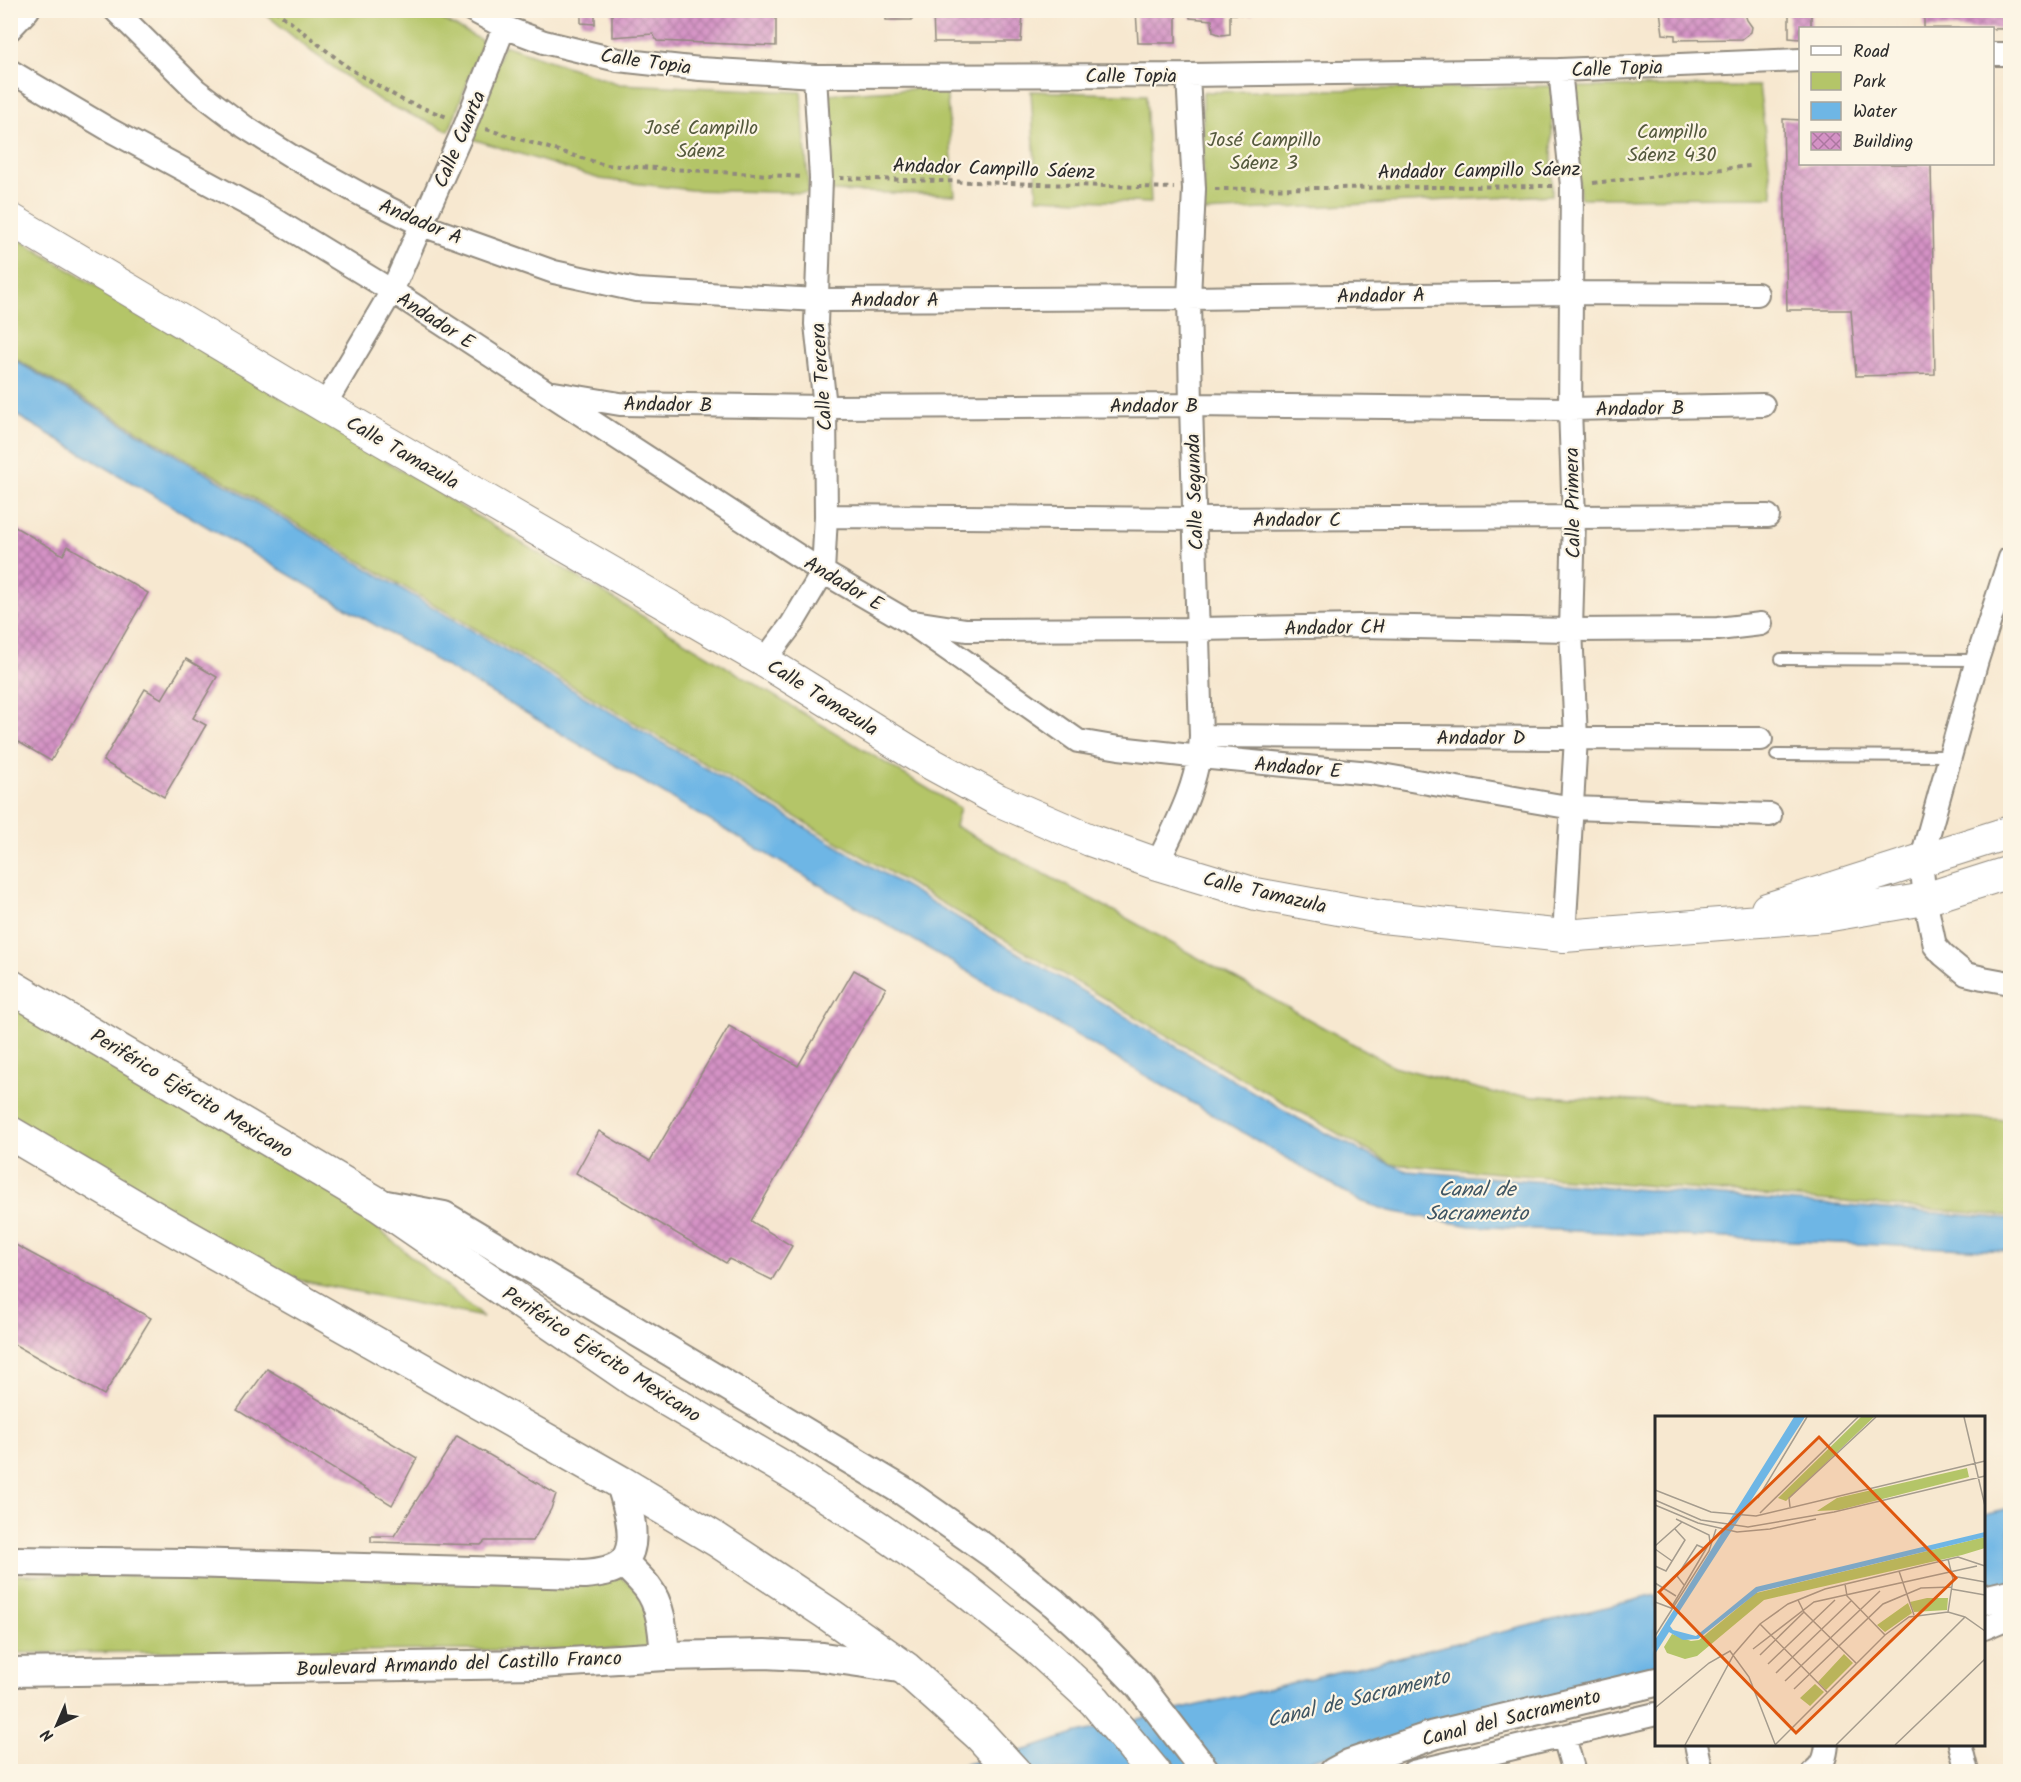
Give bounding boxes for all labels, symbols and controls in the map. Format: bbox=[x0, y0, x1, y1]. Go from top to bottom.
legend bbox=[1799, 27, 1994, 165]
text: Road bbox=[1853, 38, 1890, 67]
street label: Calle Topia bbox=[598, 41, 693, 85]
street label: Calle Topia bbox=[1571, 52, 1663, 88]
street label: Calle Topia bbox=[1085, 61, 1177, 93]
text: Park bbox=[1853, 68, 1886, 97]
street label: Calle Cuarta bbox=[426, 86, 496, 193]
text: Water bbox=[1853, 98, 1898, 127]
park label: José Campillo Sáenz bbox=[644, 113, 758, 168]
park label: Campillo Sáenz 430 bbox=[1628, 117, 1716, 172]
park label: José Campillo Sáenz 3 bbox=[1207, 125, 1321, 180]
text: Building bbox=[1853, 128, 1913, 157]
street label: Andador Campillo Sáenz bbox=[892, 150, 1096, 190]
street label: Andador Campillo Sáenz bbox=[1377, 154, 1581, 190]
street label: Andador A bbox=[373, 191, 467, 255]
street label: Andador A bbox=[1337, 280, 1425, 314]
street label: Andador E bbox=[389, 284, 481, 360]
street label: Andador A bbox=[851, 285, 939, 317]
street label: Calle Tercera bbox=[803, 322, 843, 432]
street label: Andador B bbox=[623, 389, 713, 423]
street label: Andador B bbox=[1110, 391, 1198, 423]
street label: Andador B bbox=[1595, 393, 1685, 427]
street label: Calle Tamazula bbox=[339, 408, 465, 499]
street label: Calle Segunda bbox=[1178, 433, 1214, 551]
street label: Calle Primera bbox=[1557, 447, 1591, 559]
street label: Andador C bbox=[1253, 505, 1341, 537]
street label: Andador E bbox=[797, 548, 890, 622]
street label: Andador CH bbox=[1284, 612, 1386, 646]
street label: Calle Tamazula bbox=[760, 652, 884, 746]
street label: Andador D bbox=[1437, 723, 1525, 755]
street label: Andador E bbox=[1253, 749, 1344, 789]
street label: Calle Tamazula bbox=[1199, 864, 1330, 924]
street label: Periférico Ejército Mexicano bbox=[83, 1021, 298, 1168]
water label: Canal de Sacramento bbox=[1426, 1174, 1530, 1231]
street label: Periférico Ejército Mexicano bbox=[495, 1279, 707, 1432]
inset map bbox=[1655, 1416, 1985, 1746]
street label: Boulevard Armando del Castillo Franco bbox=[296, 1643, 622, 1687]
water label: Canal de Sacramento bbox=[1263, 1660, 1455, 1738]
street label: Canal del Sacramento bbox=[1419, 1681, 1604, 1757]
north arrow bbox=[27, 1695, 87, 1755]
text: N bbox=[35, 1722, 60, 1747]

